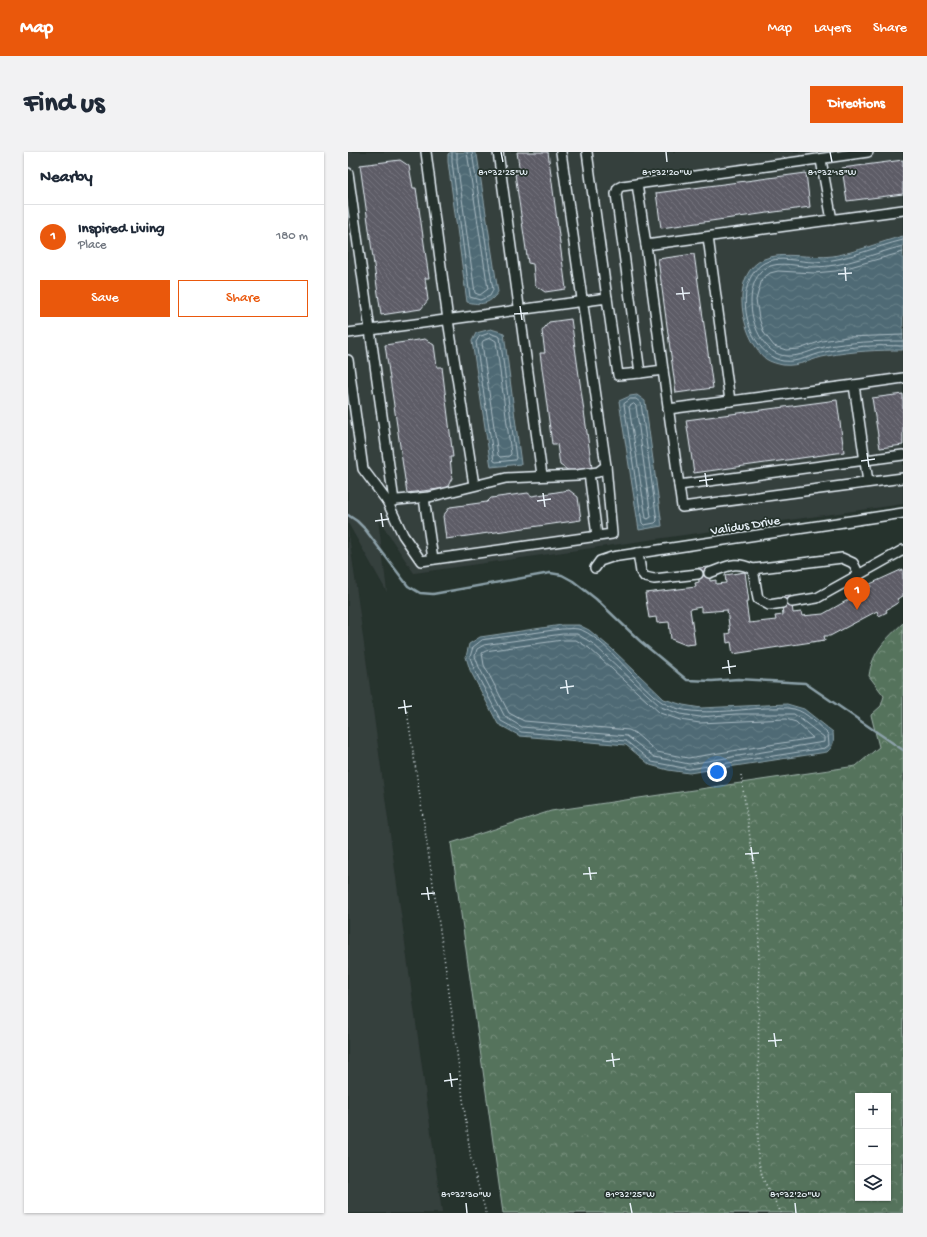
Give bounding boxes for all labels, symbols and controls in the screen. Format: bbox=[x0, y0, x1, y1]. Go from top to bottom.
text: Map bbox=[20, 17, 53, 40]
text: Map bbox=[768, 20, 792, 37]
text: Layers bbox=[814, 20, 851, 37]
text: Share bbox=[873, 20, 907, 37]
button: Directions bbox=[810, 86, 903, 123]
text: Find us bbox=[24, 88, 104, 121]
text: 81°32'25"W bbox=[478, 167, 528, 179]
text: 81°32'20"W bbox=[642, 167, 692, 179]
text: 81°32'15"W bbox=[808, 167, 857, 179]
text: Nearby bbox=[40, 168, 93, 188]
text: Inspired Living bbox=[78, 220, 165, 238]
text: 1 bbox=[50, 229, 56, 244]
text: 180 m bbox=[276, 229, 308, 244]
text: Place bbox=[78, 238, 106, 253]
button: Save bbox=[40, 280, 170, 317]
button: Share bbox=[178, 280, 308, 317]
street label: Validus Drive bbox=[709, 514, 781, 540]
pin: 1 bbox=[844, 577, 870, 610]
your location bbox=[707, 762, 727, 782]
map controls bbox=[855, 1093, 891, 1201]
button: + bbox=[855, 1093, 891, 1129]
button: − bbox=[855, 1129, 891, 1165]
button: layers bbox=[855, 1165, 891, 1201]
text: 81°32'30"W bbox=[441, 1189, 492, 1201]
text: 81°32'25"W bbox=[605, 1189, 655, 1201]
text: 81°32'20"W bbox=[770, 1189, 820, 1201]

